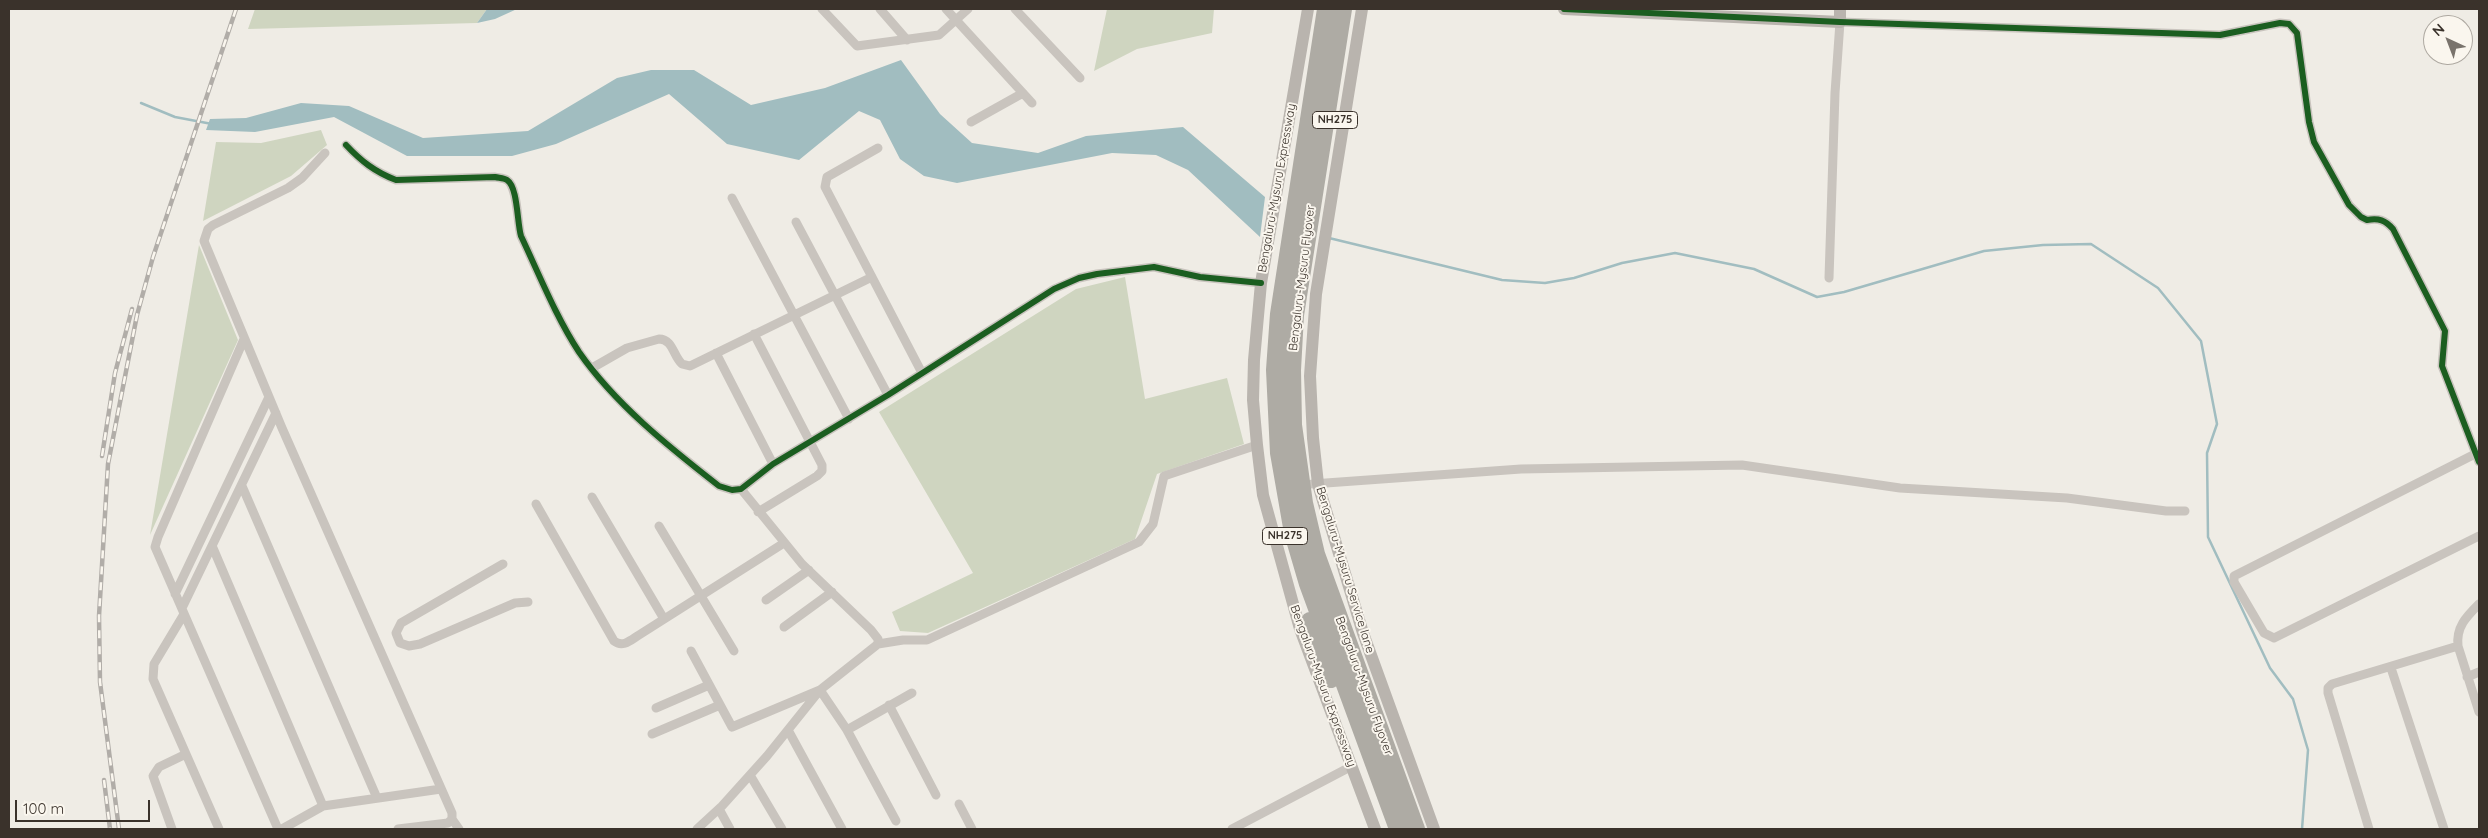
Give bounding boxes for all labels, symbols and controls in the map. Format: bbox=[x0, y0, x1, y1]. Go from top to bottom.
north arrow bbox=[2423, 15, 2473, 65]
text: N bbox=[2429, 20, 2448, 40]
street label: Bengaluru-Mysuru Expressway bbox=[1255, 102, 1299, 274]
road number: NH275 bbox=[1312, 112, 1358, 128]
street label: Bengaluru-Mysuru Flyover bbox=[1286, 204, 1318, 352]
street label: Bengaluru-Mysuru Service lane bbox=[1313, 485, 1377, 655]
road number: NH275 bbox=[1262, 528, 1308, 544]
street label: Bengaluru-Mysuru Expressway bbox=[1287, 603, 1359, 769]
street label: Bengaluru-Mysuru Flyover bbox=[1332, 615, 1396, 757]
scale bar bbox=[18, 790, 152, 822]
text: 100 m bbox=[23, 799, 64, 818]

